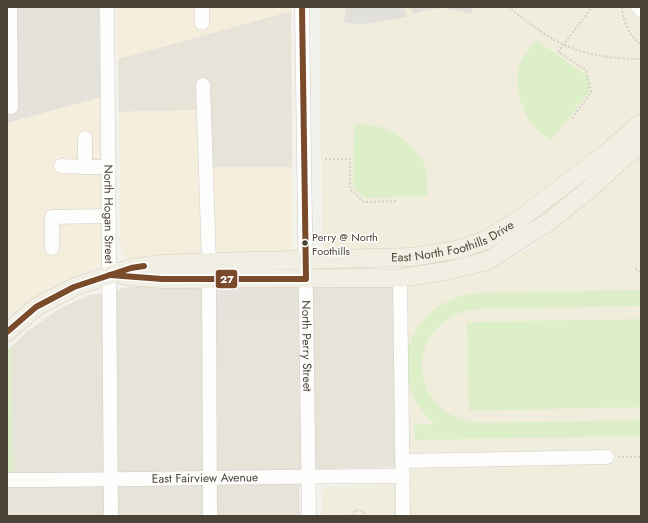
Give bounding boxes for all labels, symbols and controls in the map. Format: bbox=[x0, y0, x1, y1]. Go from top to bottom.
street label: North Hogan Street bbox=[99, 164, 118, 264]
street label: East North Foothills Drive bbox=[391, 216, 517, 267]
place label: Perry @ North Foothills bbox=[312, 229, 378, 259]
marker: Perry @ North Foothills bbox=[300, 238, 310, 248]
line badge: 27 bbox=[215, 269, 238, 289]
text: 27 bbox=[220, 271, 234, 287]
street label: North Perry Street bbox=[297, 300, 316, 392]
street label: East Fairview Avenue bbox=[152, 468, 258, 488]

